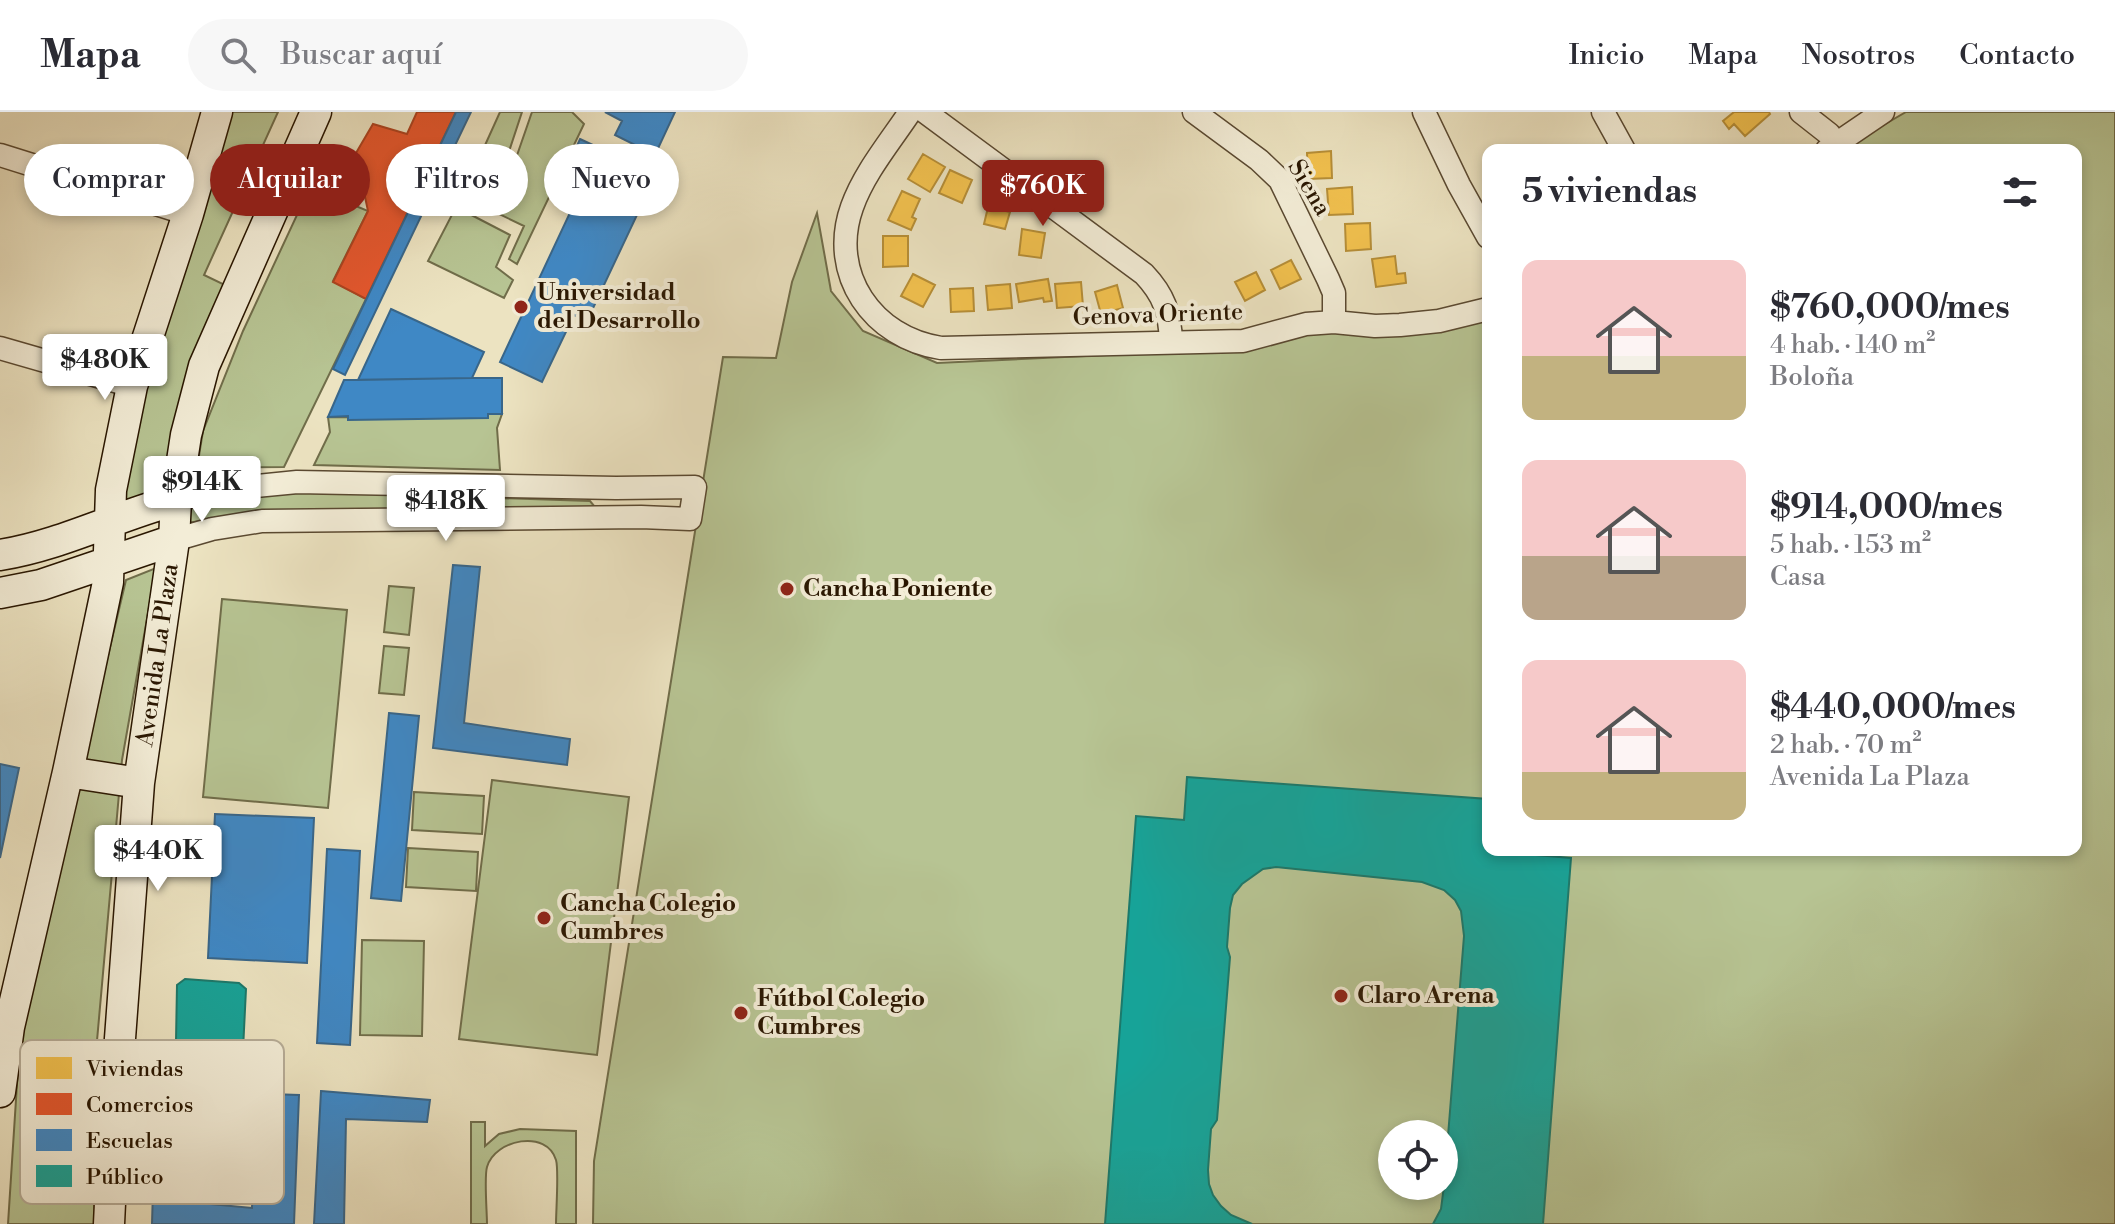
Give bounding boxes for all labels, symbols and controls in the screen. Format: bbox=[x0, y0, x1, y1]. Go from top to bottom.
search box bbox=[188, 19, 748, 91]
text: Mapa bbox=[40, 32, 140, 79]
icon: search bbox=[216, 33, 260, 77]
text: Buscar aquí bbox=[280, 36, 442, 74]
text: Inicio bbox=[1569, 38, 1644, 73]
text: Mapa bbox=[1688, 38, 1758, 73]
text: Nosotros bbox=[1802, 38, 1915, 73]
text: Contacto bbox=[1959, 38, 2075, 73]
chip: Comprar bbox=[24, 144, 194, 216]
chip: Alquilar bbox=[210, 144, 370, 216]
chip: Filtros bbox=[386, 144, 528, 216]
chip: Nuevo bbox=[544, 144, 679, 216]
street label: Siena bbox=[1281, 154, 1338, 222]
pin: $760K bbox=[987, 160, 1099, 228]
text: $760K bbox=[1000, 170, 1086, 202]
icon: filters bbox=[1998, 170, 2042, 214]
text: 5 viviendas bbox=[1522, 171, 1697, 213]
place label: Universidad del Desarrollo bbox=[537, 278, 701, 336]
text: $760,000/mes bbox=[1770, 287, 2010, 329]
icon: home bbox=[1586, 292, 1682, 388]
street label: Genova Oriente bbox=[1072, 297, 1244, 333]
marker: Universidad del Desarrollo bbox=[512, 298, 530, 316]
text: 4 hab. · 140 m² bbox=[1770, 329, 1935, 361]
pin: $480K bbox=[49, 334, 161, 402]
text: $480K bbox=[60, 344, 150, 376]
text: Boloña bbox=[1770, 361, 1854, 393]
pin: $914K bbox=[146, 456, 258, 524]
text: $914K bbox=[162, 466, 242, 498]
pin: $418K bbox=[390, 475, 502, 543]
text: $418K bbox=[405, 485, 487, 517]
text: $914,000/mes bbox=[1770, 487, 2003, 529]
icon: home bbox=[1586, 492, 1682, 588]
text: 5 hab. · 153 m² bbox=[1770, 529, 1931, 561]
street label: Avenida La Plaza bbox=[130, 561, 186, 749]
text: Casa bbox=[1770, 561, 1826, 593]
place label: Cancha Poniente bbox=[803, 574, 993, 604]
marker: Cancha Poniente bbox=[778, 580, 796, 598]
text: $440,000/mes bbox=[1770, 687, 2016, 729]
icon: home bbox=[1586, 692, 1682, 788]
text: 2 hab. · 70 m² bbox=[1770, 729, 1922, 761]
text: Avenida La Plaza bbox=[1770, 761, 1970, 793]
pin: $440K bbox=[102, 825, 214, 893]
text: $440K bbox=[113, 835, 203, 867]
place label: Cancha Colegio Cumbres bbox=[560, 889, 736, 947]
marker: Cancha Colegio Cumbres bbox=[535, 909, 553, 927]
place label: Claro Arena bbox=[1357, 981, 1496, 1011]
place label: Fútbol Colegio Cumbres bbox=[757, 984, 925, 1042]
marker: Claro Arena bbox=[1332, 987, 1350, 1005]
marker: Fútbol Colegio Cumbres bbox=[732, 1004, 750, 1022]
legend bbox=[20, 1040, 284, 1204]
text: Viviendas bbox=[85, 1056, 183, 1083]
text: Comercios bbox=[86, 1092, 193, 1119]
map controls bbox=[1378, 1120, 1458, 1200]
button: locate bbox=[1378, 1120, 1458, 1200]
text: Escuelas bbox=[86, 1128, 173, 1155]
text: Público bbox=[86, 1164, 164, 1191]

